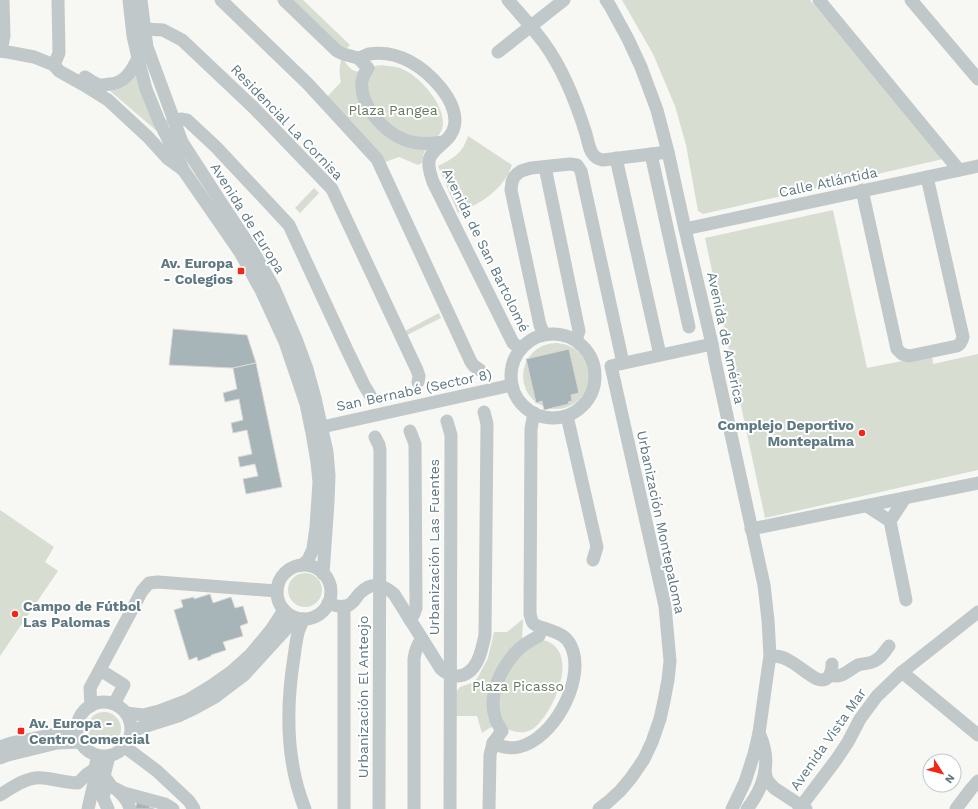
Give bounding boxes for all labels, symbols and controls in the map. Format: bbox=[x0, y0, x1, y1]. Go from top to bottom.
street label: Residencial La Cornisa bbox=[228, 61, 346, 183]
park label: Plaza Pangea bbox=[348, 102, 438, 118]
street label: Avenida de Europa bbox=[207, 160, 289, 276]
street label: Calle Atlántida bbox=[777, 164, 879, 200]
street label: Avenida de San Bartolomé bbox=[439, 165, 533, 335]
place label: Av. Europa - Colegios bbox=[161, 255, 234, 287]
marker: Av. Europa - Colegios bbox=[236, 266, 246, 276]
street label: Avenida de América bbox=[704, 270, 748, 406]
street label: San Bernabé (Sector 8) bbox=[335, 366, 493, 414]
place label: Complejo Deportivo Montepalma bbox=[718, 417, 855, 449]
marker: Complejo Deportivo Montepalma bbox=[857, 428, 867, 438]
street label: Urbanización Montepaloma bbox=[634, 429, 688, 615]
street label: Urbanización Las Fuentes bbox=[426, 459, 442, 635]
place label: Campo de Fútbol Las Palomas bbox=[23, 598, 141, 630]
marker: Campo de Fútbol Las Palomas bbox=[10, 609, 20, 619]
street label: Urbanización El Anteojo bbox=[355, 616, 371, 778]
park label: Plaza Picasso bbox=[472, 678, 564, 694]
street label: Avenida Vista Mar bbox=[787, 685, 869, 793]
place label: Av. Europa - Centro Comercial bbox=[29, 715, 150, 747]
marker: Av. Europa - Centro Comercial bbox=[16, 726, 26, 736]
north arrow bbox=[922, 753, 962, 793]
text: N bbox=[942, 771, 957, 786]

